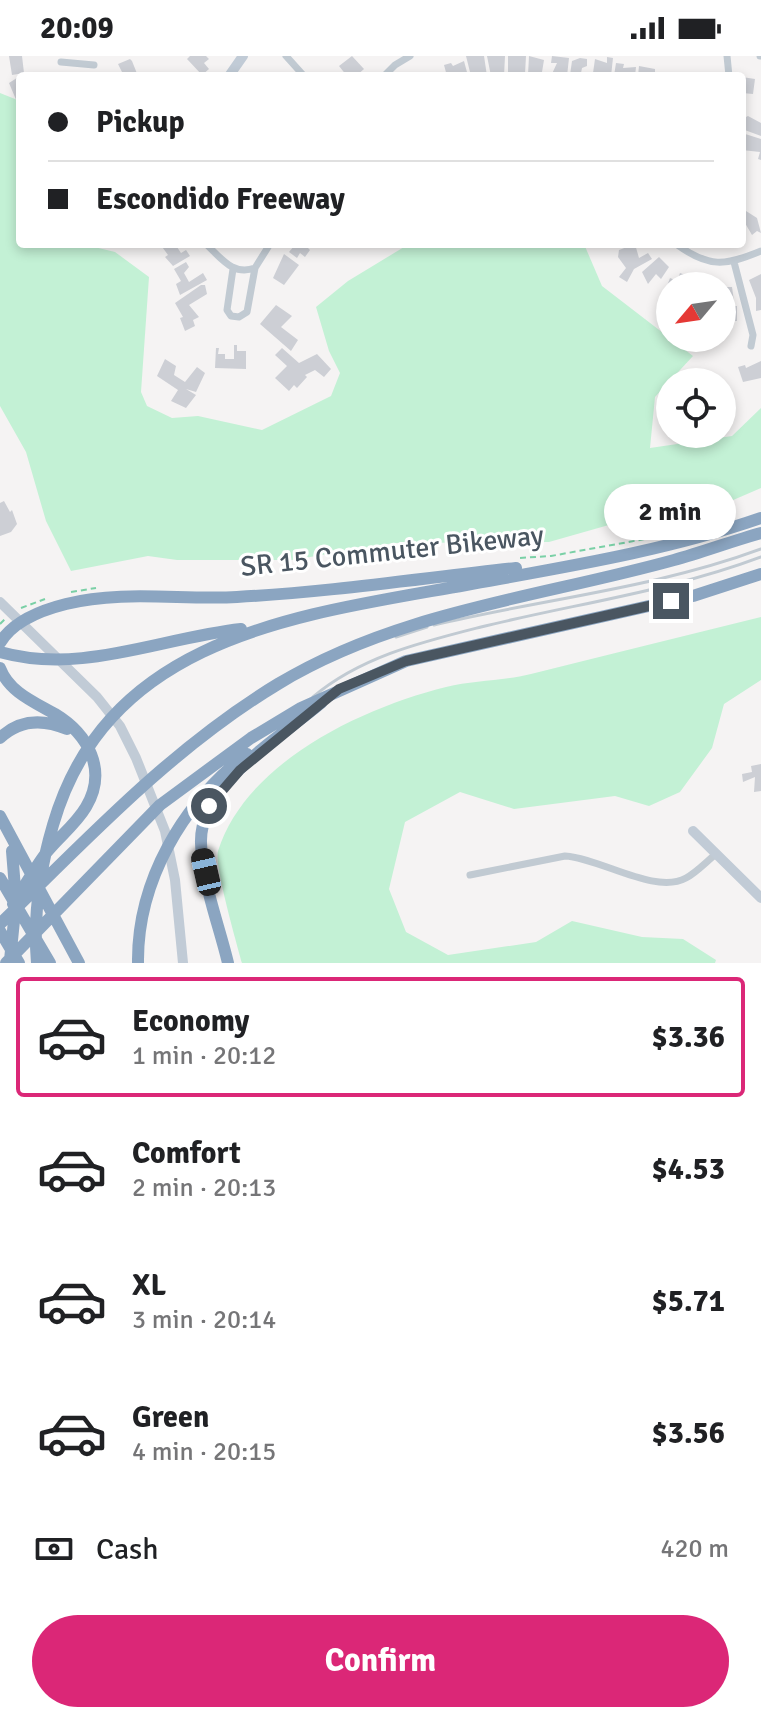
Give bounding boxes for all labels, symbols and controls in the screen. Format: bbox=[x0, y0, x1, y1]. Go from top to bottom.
text: 20:09 bbox=[40, 10, 114, 47]
text: Pickup bbox=[96, 104, 185, 141]
text: Escondido Freeway bbox=[96, 181, 345, 218]
north arrow bbox=[656, 272, 736, 352]
map controls bbox=[656, 272, 736, 448]
button: locate bbox=[656, 368, 736, 448]
callout: 2 min bbox=[605, 485, 737, 541]
text: 2 min bbox=[639, 496, 701, 528]
street label: SR 15 Commuter Bikeway bbox=[239, 518, 545, 584]
route end bbox=[653, 583, 689, 619]
route start bbox=[191, 788, 227, 824]
car bbox=[189, 846, 223, 898]
icon: car bbox=[36, 1001, 108, 1073]
text: Economy bbox=[132, 1003, 249, 1040]
text: $3.36 bbox=[652, 1019, 725, 1056]
text: 1 min · 20:12 bbox=[132, 1040, 276, 1072]
icon: car bbox=[36, 1133, 108, 1205]
text: Comfort bbox=[132, 1135, 241, 1172]
text: $4.53 bbox=[652, 1151, 725, 1188]
text: 2 min · 20:13 bbox=[132, 1172, 276, 1204]
icon: car bbox=[36, 1265, 108, 1337]
text: XL bbox=[132, 1267, 166, 1304]
text: $5.71 bbox=[652, 1283, 725, 1320]
text: 3 min · 20:14 bbox=[132, 1304, 276, 1336]
icon: car bbox=[36, 1397, 108, 1469]
text: Green bbox=[132, 1399, 209, 1436]
text: $3.56 bbox=[652, 1415, 725, 1452]
text: 4 min · 20:15 bbox=[132, 1436, 276, 1468]
icon: cash bbox=[32, 1527, 76, 1571]
text: Cash bbox=[96, 1531, 159, 1568]
text: 420 m bbox=[660, 1533, 729, 1565]
button: Confirm bbox=[32, 1615, 729, 1707]

